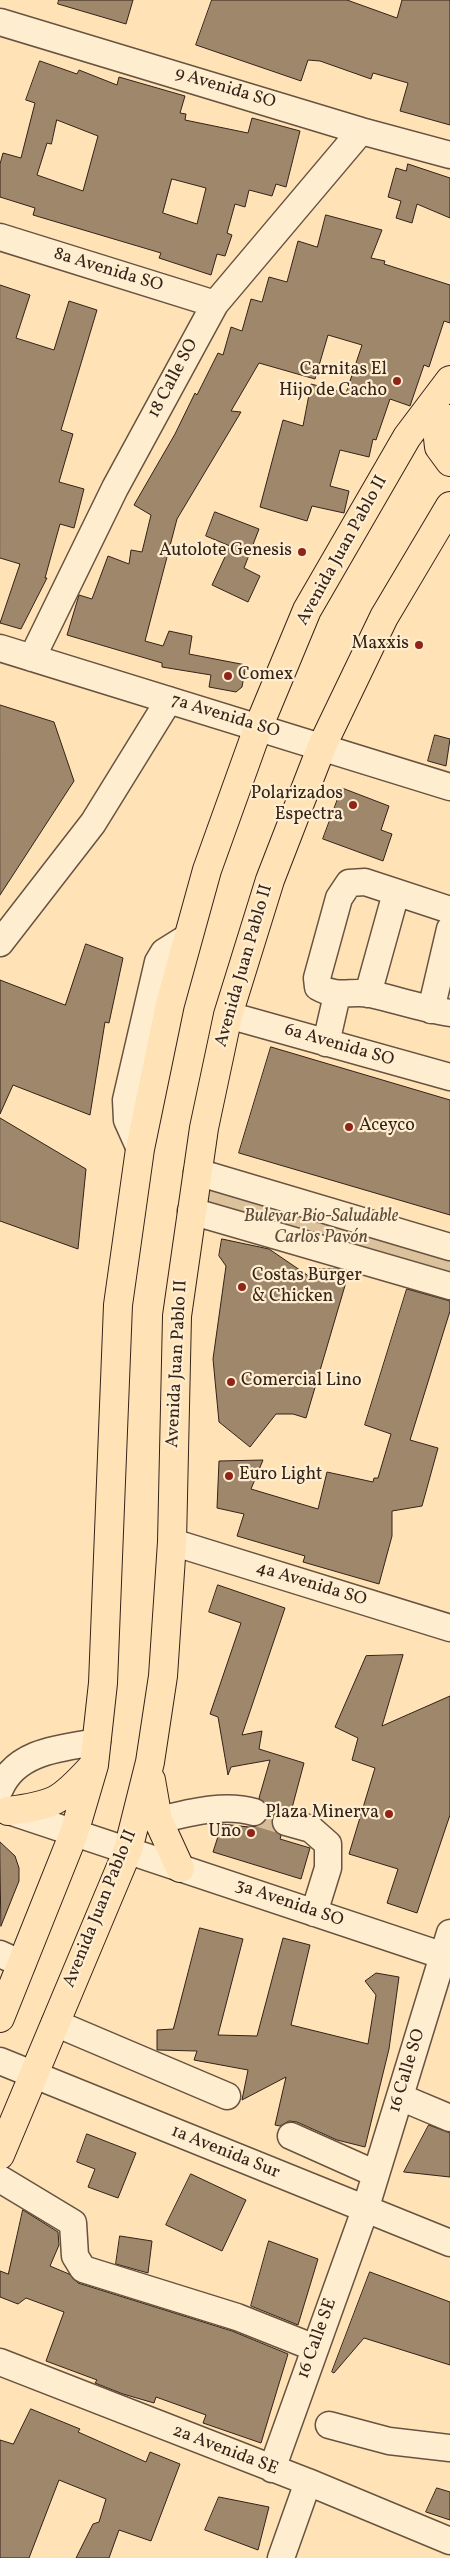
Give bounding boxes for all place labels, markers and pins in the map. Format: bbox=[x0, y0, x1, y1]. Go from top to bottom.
place label: Carnitas El Hijo de Cacho bbox=[279, 360, 387, 402]
marker: Carnitas El Hijo de Cacho bbox=[391, 375, 403, 387]
place label: Autolote Genesis bbox=[159, 541, 292, 563]
marker: Autolote Genesis bbox=[296, 546, 308, 558]
place label: Maxxis bbox=[352, 634, 409, 656]
marker: Maxxis bbox=[413, 639, 425, 651]
place label: Comex bbox=[238, 665, 293, 687]
marker: Comex bbox=[222, 670, 234, 682]
place label: Polarizados Espectra bbox=[251, 784, 343, 826]
marker: Polarizados Espectra bbox=[347, 799, 359, 811]
place label: Aceyco bbox=[359, 1116, 415, 1138]
marker: Aceyco bbox=[343, 1121, 355, 1133]
place label: Costas Burger & Chicken bbox=[252, 1266, 362, 1308]
marker: Costas Burger & Chicken bbox=[236, 1281, 248, 1293]
place label: Comercial Lino bbox=[241, 1371, 362, 1393]
marker: Comercial Lino bbox=[225, 1376, 237, 1388]
place label: Euro Light bbox=[239, 1465, 322, 1487]
marker: Euro Light bbox=[223, 1470, 235, 1482]
place label: Plaza Minerva bbox=[265, 1803, 379, 1825]
marker: Plaza Minerva bbox=[383, 1808, 395, 1820]
place label: Uno bbox=[209, 1822, 241, 1844]
marker: Uno bbox=[245, 1827, 257, 1839]

